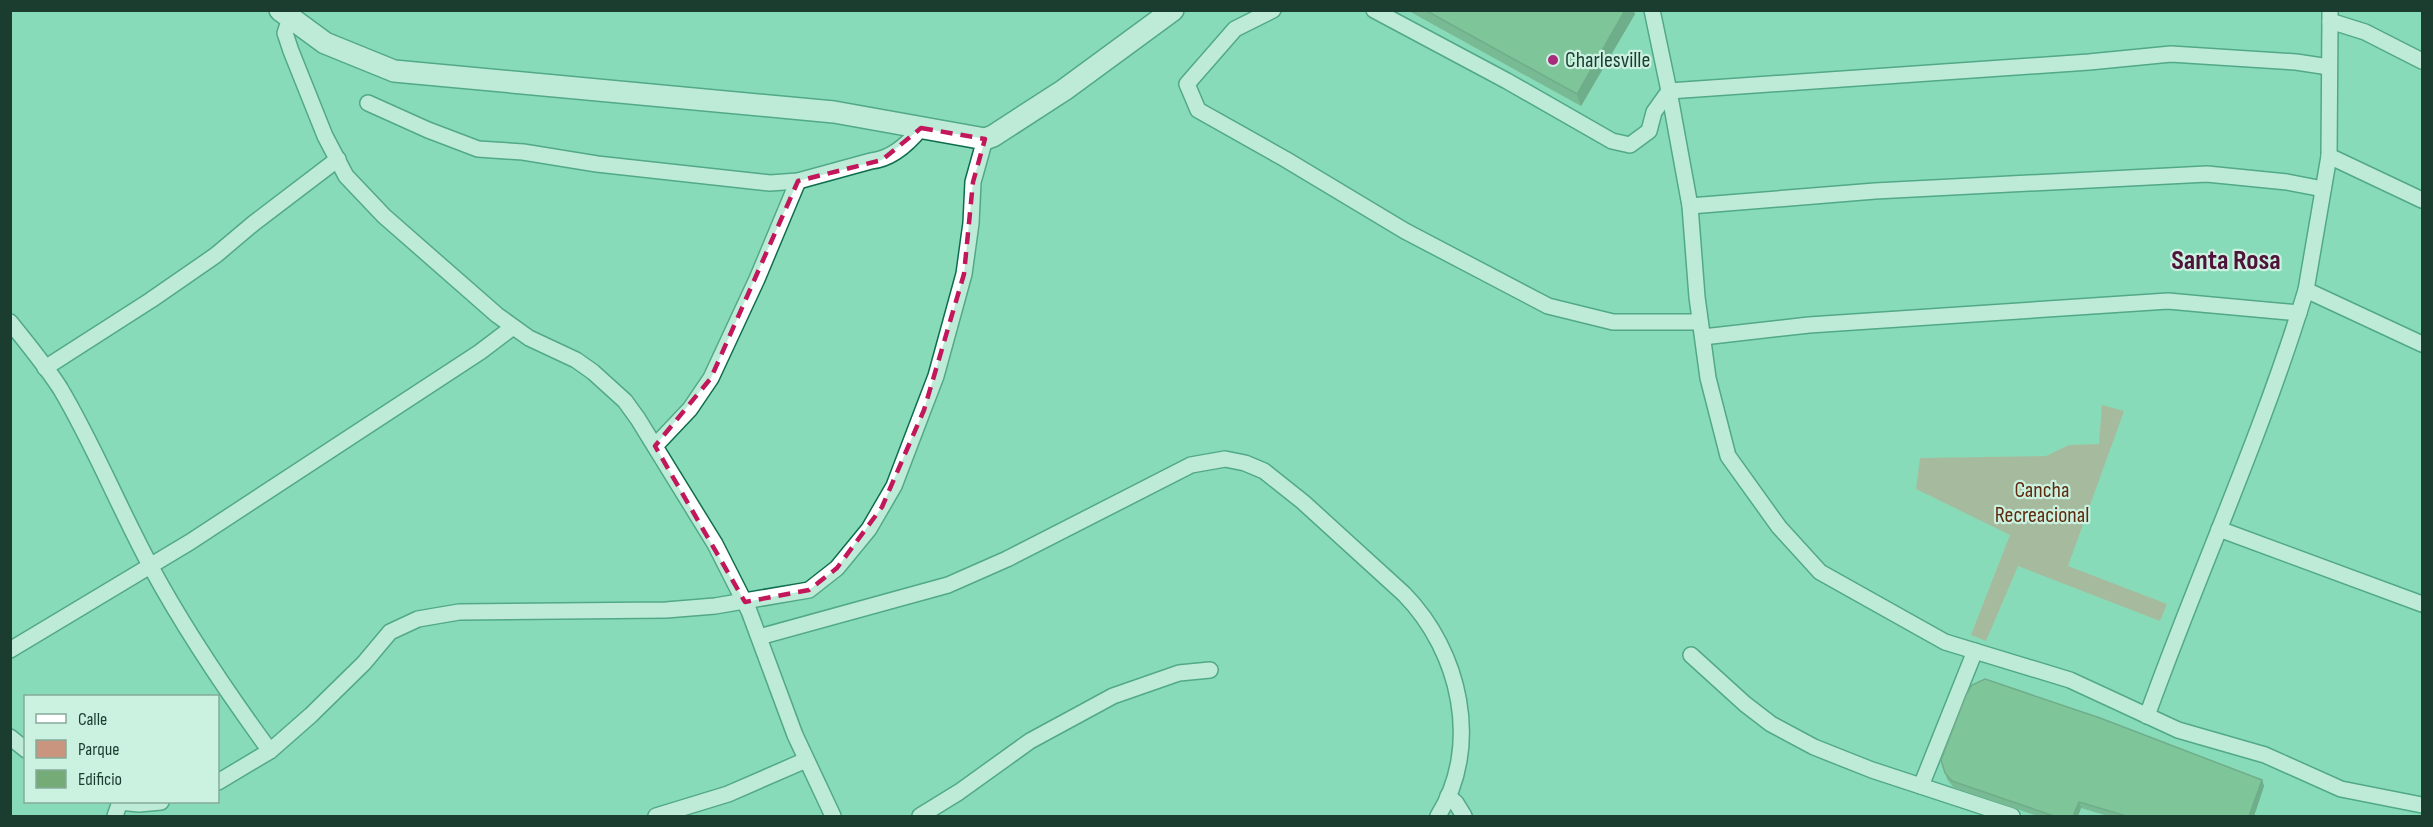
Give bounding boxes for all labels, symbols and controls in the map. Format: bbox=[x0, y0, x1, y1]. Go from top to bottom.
place label: Charlesville bbox=[1565, 47, 1650, 74]
marker: Charlesville bbox=[1546, 53, 1560, 67]
district label: Santa Rosa bbox=[2171, 244, 2281, 277]
park label: Cancha Recreacional bbox=[1995, 477, 2089, 529]
legend bbox=[24, 695, 219, 803]
text: Calle bbox=[78, 709, 107, 730]
text: Parque bbox=[78, 739, 119, 760]
text: Edificio bbox=[78, 769, 122, 790]

